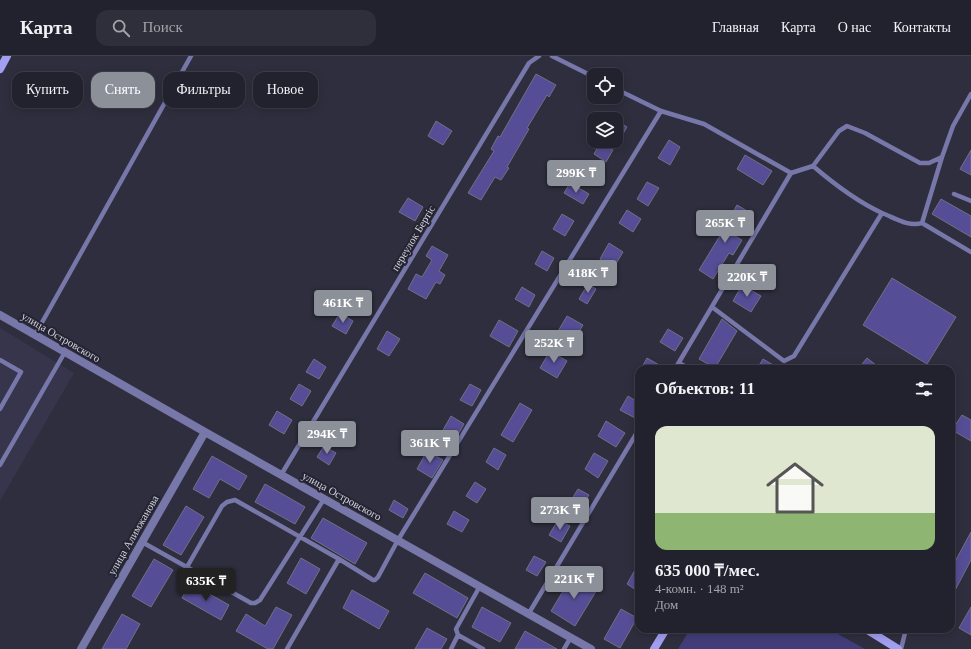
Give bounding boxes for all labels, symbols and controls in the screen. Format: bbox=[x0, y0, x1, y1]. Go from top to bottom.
search box bbox=[96, 10, 376, 46]
text: Карта bbox=[20, 17, 72, 38]
icon: search bbox=[110, 17, 132, 39]
text: Поиск bbox=[142, 19, 183, 35]
text: Главная bbox=[712, 20, 759, 35]
text: Карта bbox=[781, 20, 816, 35]
text: О нас bbox=[838, 20, 871, 35]
text: Контакты bbox=[893, 20, 951, 35]
map controls bbox=[587, 68, 623, 148]
button: locate bbox=[587, 68, 623, 104]
chip: Купить bbox=[12, 72, 83, 108]
chip: Снять bbox=[91, 72, 155, 108]
chip: Фильтры bbox=[163, 72, 245, 108]
chip: Новое bbox=[253, 72, 318, 108]
button: layers bbox=[587, 112, 623, 148]
pin: 299K ₸ bbox=[543, 160, 609, 194]
text: 299K ₸ bbox=[556, 165, 596, 180]
street label: переулок Бертіс bbox=[389, 203, 437, 273]
pin: 265K ₸ bbox=[692, 210, 758, 244]
text: 265K ₸ bbox=[705, 215, 745, 230]
pin: 418K ₸ bbox=[555, 260, 621, 294]
pin: 220K ₸ bbox=[714, 264, 780, 298]
text: 418K ₸ bbox=[568, 265, 608, 280]
text: 220K ₸ bbox=[727, 269, 767, 284]
pin: 461K ₸ bbox=[310, 290, 376, 324]
text: 461K ₸ bbox=[323, 295, 363, 310]
street label: улица Островского bbox=[20, 310, 103, 365]
pin: 252K ₸ bbox=[521, 330, 587, 364]
text: 252K ₸ bbox=[534, 335, 574, 350]
icon: filters bbox=[913, 378, 935, 400]
text: Объектов: 11 bbox=[655, 379, 755, 398]
pin: 294K ₸ bbox=[294, 421, 360, 455]
text: 294K ₸ bbox=[307, 426, 347, 441]
pin: 361K ₸ bbox=[397, 430, 463, 464]
text: 361K ₸ bbox=[410, 435, 450, 450]
icon: home bbox=[759, 452, 831, 524]
street label: улица Островского bbox=[300, 469, 384, 523]
street label: улица Алимжанова bbox=[105, 493, 161, 577]
pin: 273K ₸ bbox=[527, 497, 593, 531]
text: 273K ₸ bbox=[540, 502, 580, 517]
text: 635 000 ₸/мес. bbox=[655, 561, 760, 580]
pin: 221K ₸ bbox=[541, 566, 607, 600]
pin: 635K ₸ bbox=[173, 568, 239, 602]
text: 221K ₸ bbox=[554, 571, 594, 586]
text: 635K ₸ bbox=[186, 573, 226, 588]
text: 4-комн. · 148 m² bbox=[655, 581, 744, 596]
text: Дом bbox=[655, 597, 678, 612]

